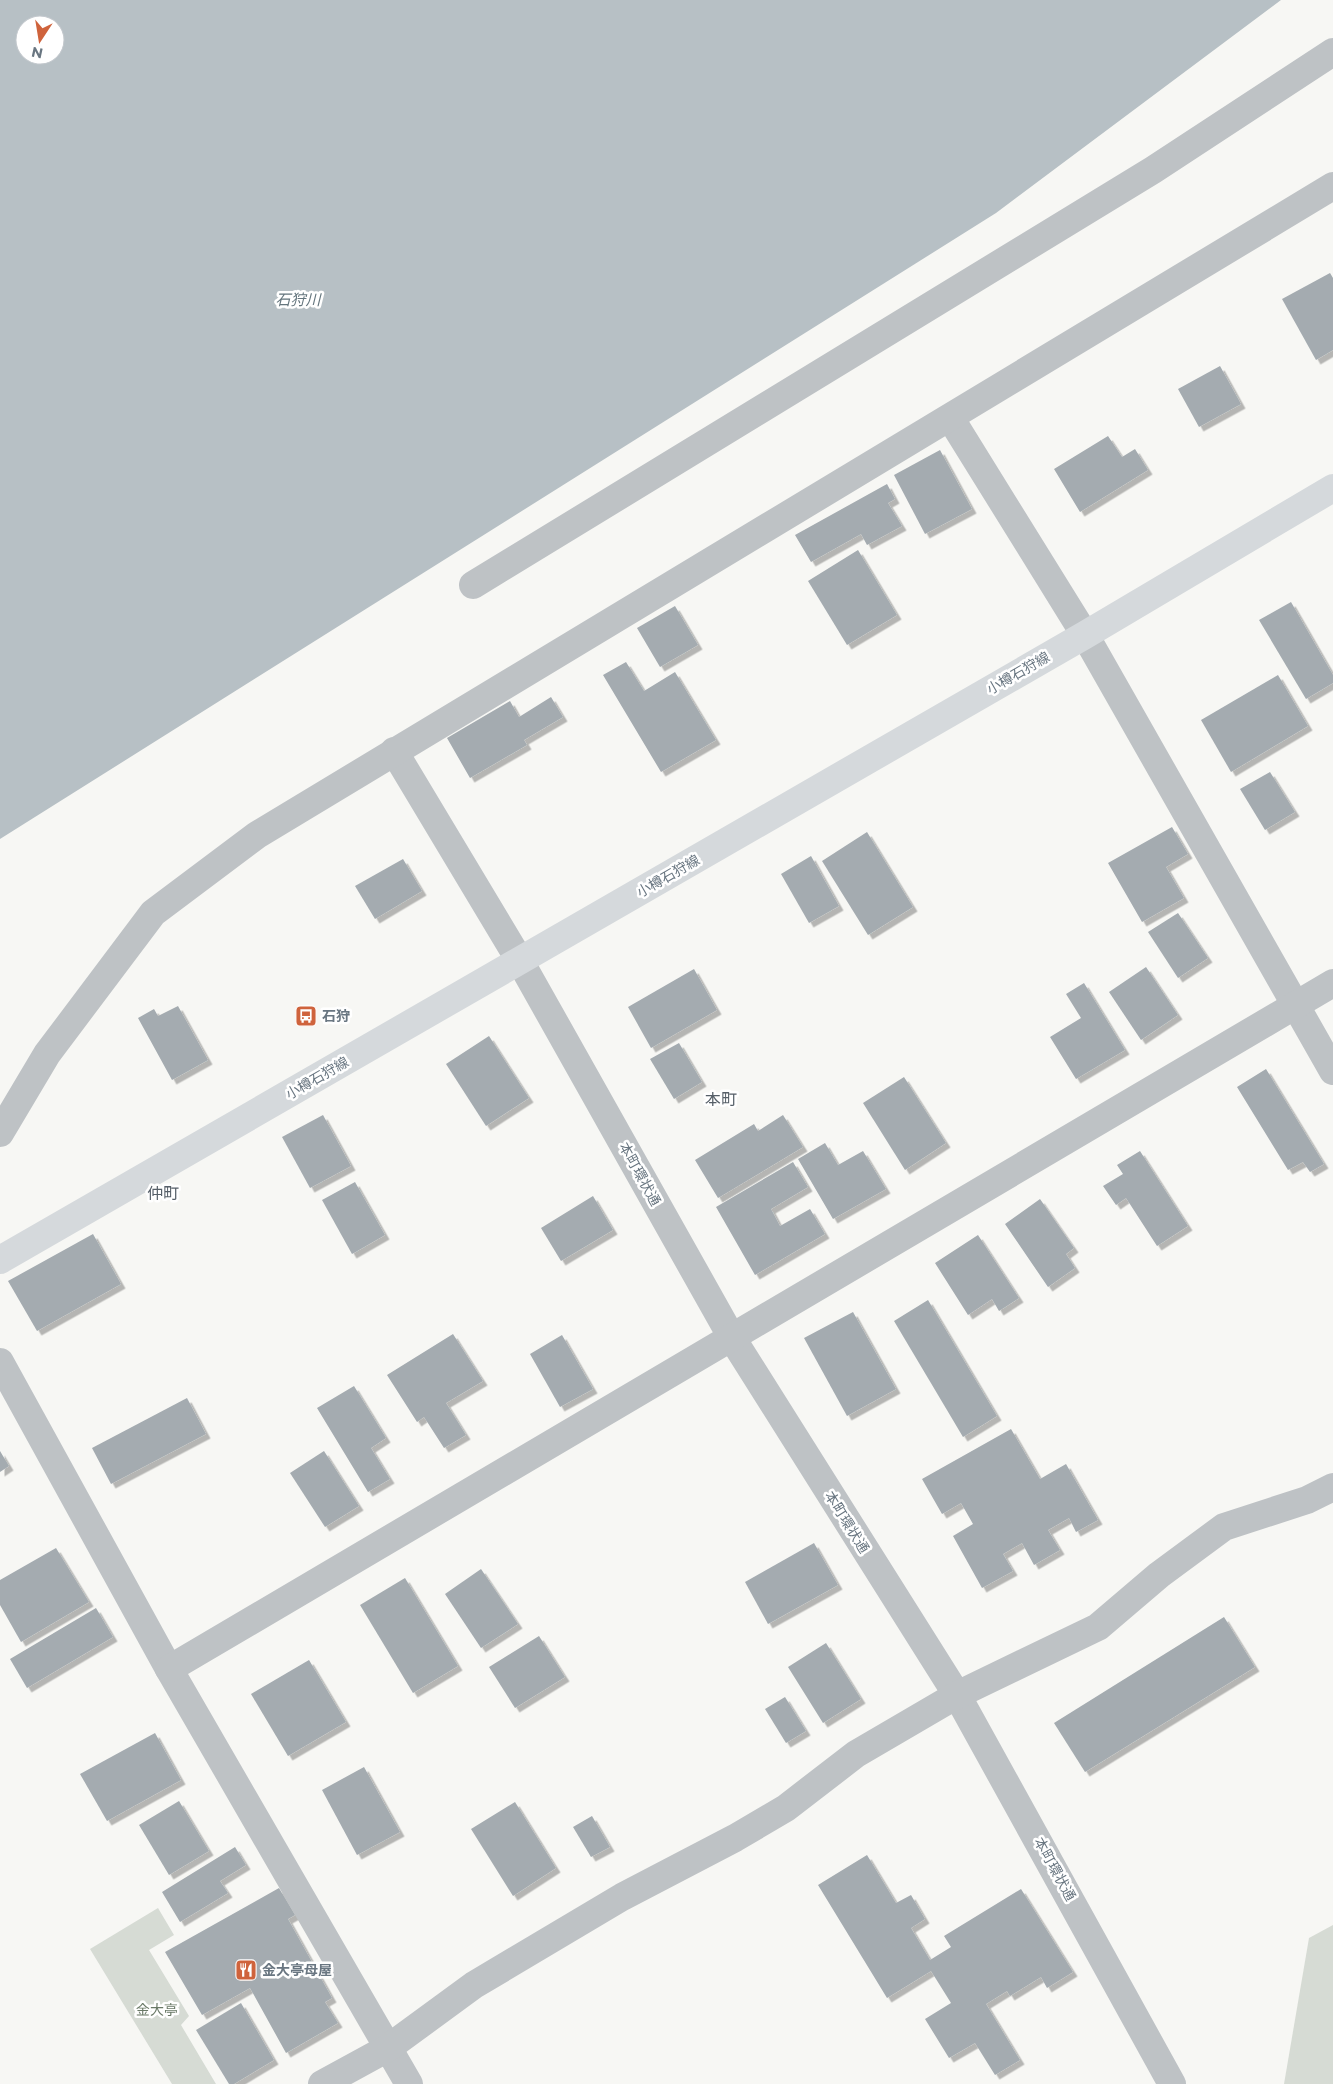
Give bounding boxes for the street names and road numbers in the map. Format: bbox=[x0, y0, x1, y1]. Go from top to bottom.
street label: 小樽石狩線 bbox=[983, 648, 1053, 698]
street label: 小樽石狩線 bbox=[633, 851, 703, 901]
street label: 小樽石狩線 bbox=[282, 1053, 352, 1103]
street label: 本町環状通 bbox=[615, 1139, 665, 1209]
street label: 本町環状通 bbox=[821, 1488, 873, 1556]
street label: 本町環状通 bbox=[1030, 1834, 1080, 1904]

